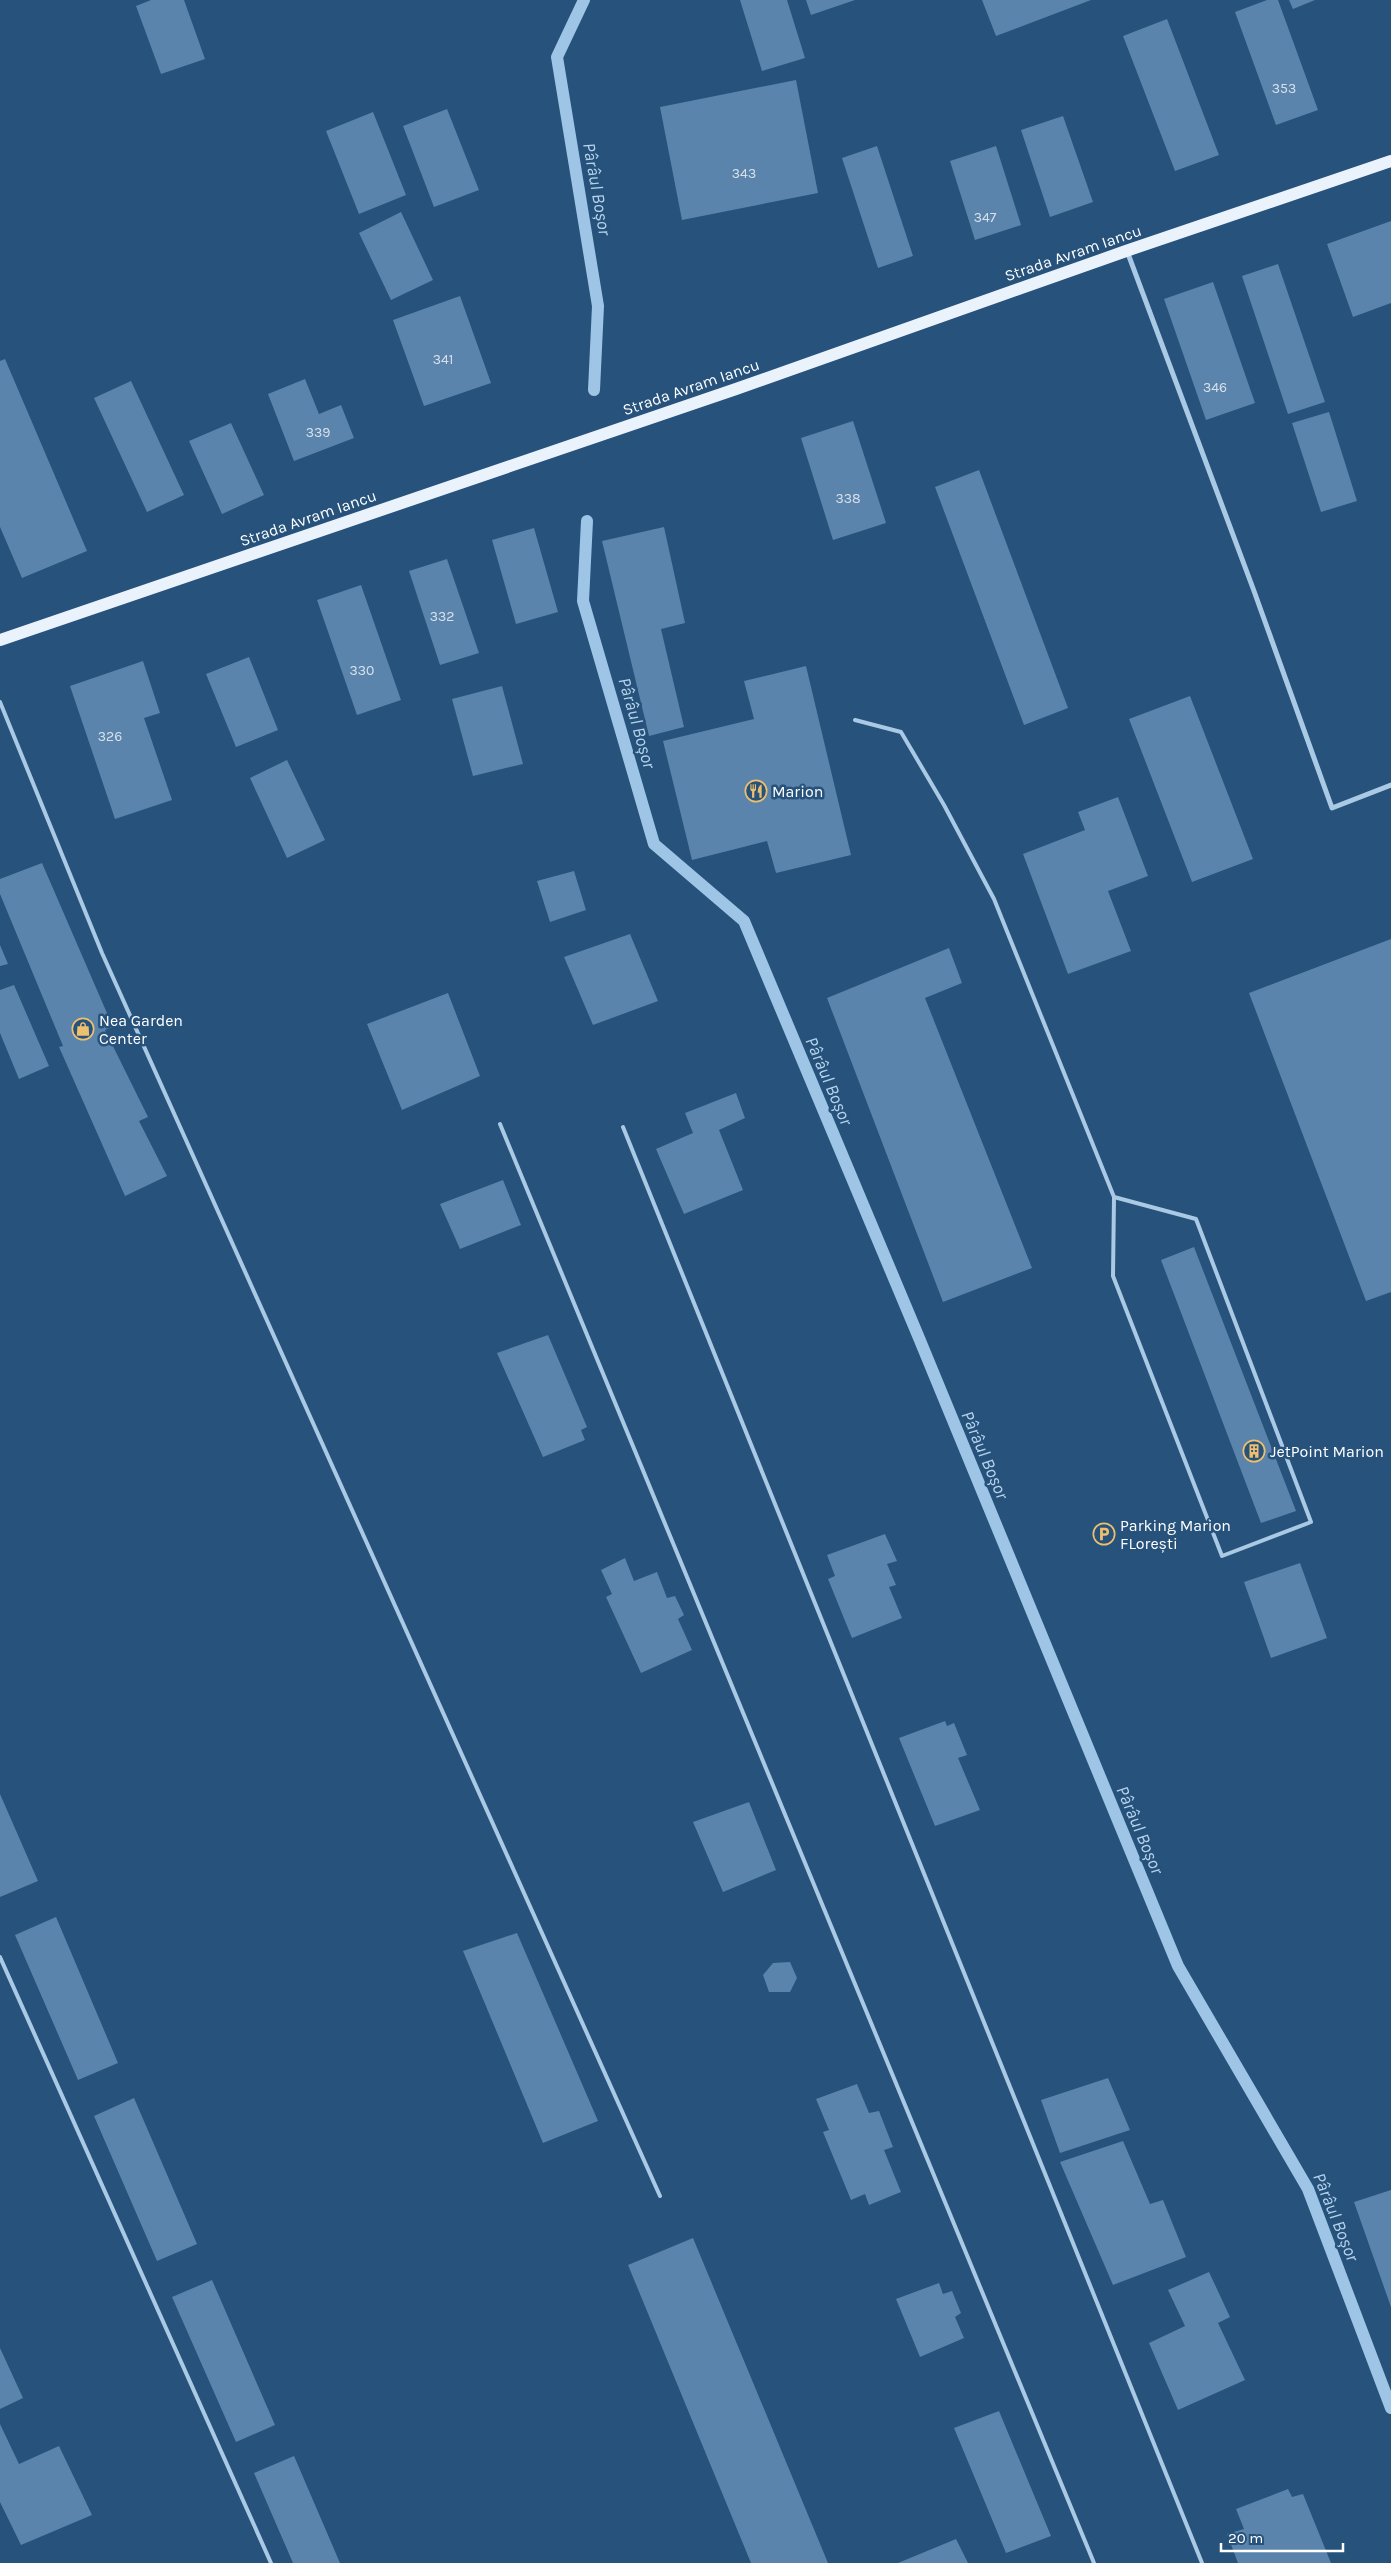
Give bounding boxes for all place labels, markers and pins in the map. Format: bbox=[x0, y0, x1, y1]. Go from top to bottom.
restaurant icon: Marion bbox=[744, 779, 768, 803]
place label: Marion bbox=[772, 782, 823, 801]
place label: Nea Garden Center bbox=[99, 1011, 183, 1048]
shop icon: Nea Garden Center bbox=[71, 1017, 95, 1041]
building icon: JetPoint Marion bbox=[1242, 1439, 1266, 1463]
place label: JetPoint Marion bbox=[1270, 1442, 1384, 1461]
place label: Parking Marion FLorești bbox=[1120, 1516, 1231, 1553]
parking icon: Parking Marion FLorești bbox=[1092, 1522, 1116, 1546]

